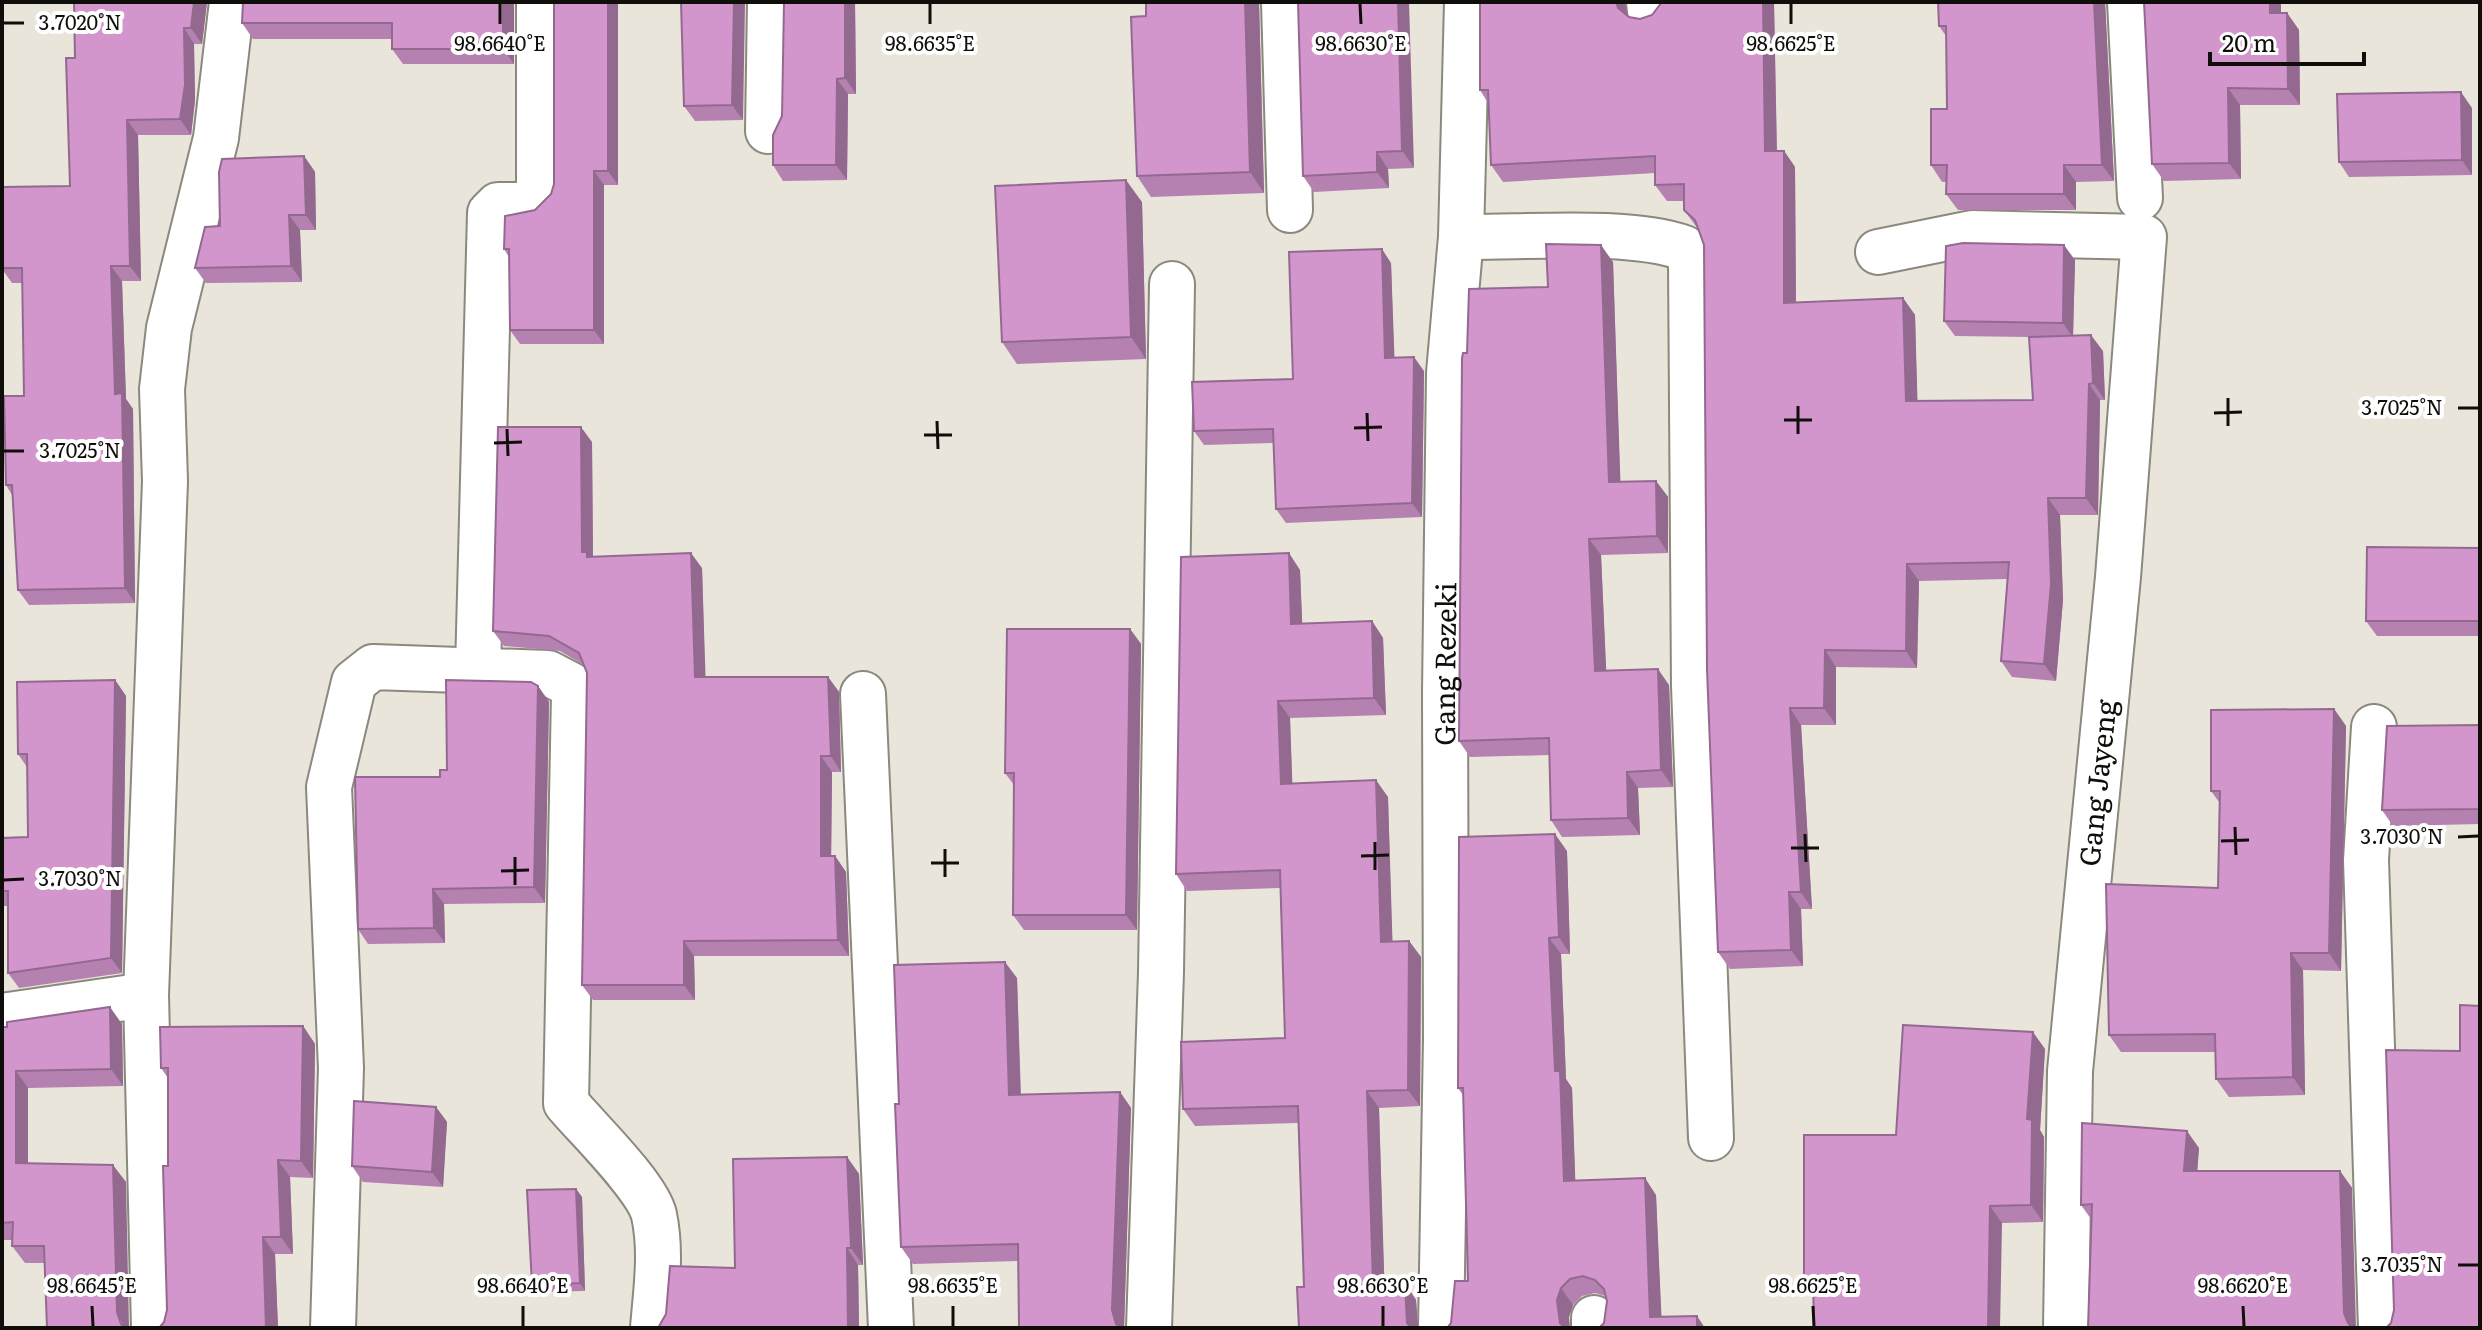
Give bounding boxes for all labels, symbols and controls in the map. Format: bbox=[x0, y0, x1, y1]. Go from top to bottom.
text: 3.7020°N bbox=[39, 6, 121, 36]
scale bar bbox=[2210, 16, 2364, 66]
text: 20 m bbox=[2222, 24, 2276, 59]
text: 98.6640°E bbox=[454, 27, 546, 57]
text: 98.6635°E bbox=[885, 27, 975, 57]
text: 98.6630°E bbox=[1315, 27, 1407, 57]
text: 98.6625°E bbox=[1746, 27, 1836, 57]
text: 3.7025°N bbox=[2361, 391, 2443, 421]
text: 3.7025°N bbox=[39, 434, 121, 464]
street label: Gang Rezeki bbox=[1422, 582, 1465, 746]
street label: Gang Jayeng bbox=[2066, 697, 2126, 868]
text: 3.7030°N bbox=[2360, 820, 2444, 850]
text: 3.7030°N bbox=[38, 862, 122, 892]
text: 3.7035°N bbox=[2361, 1248, 2443, 1278]
text: 98.6645°E bbox=[47, 1269, 137, 1299]
text: 98.6640°E bbox=[477, 1269, 569, 1299]
text: 98.6635°E bbox=[908, 1269, 998, 1299]
text: 98.6630°E bbox=[1337, 1269, 1429, 1299]
text: 98.6625°E bbox=[1768, 1269, 1858, 1299]
text: 98.6620°E bbox=[2198, 1269, 2288, 1299]

